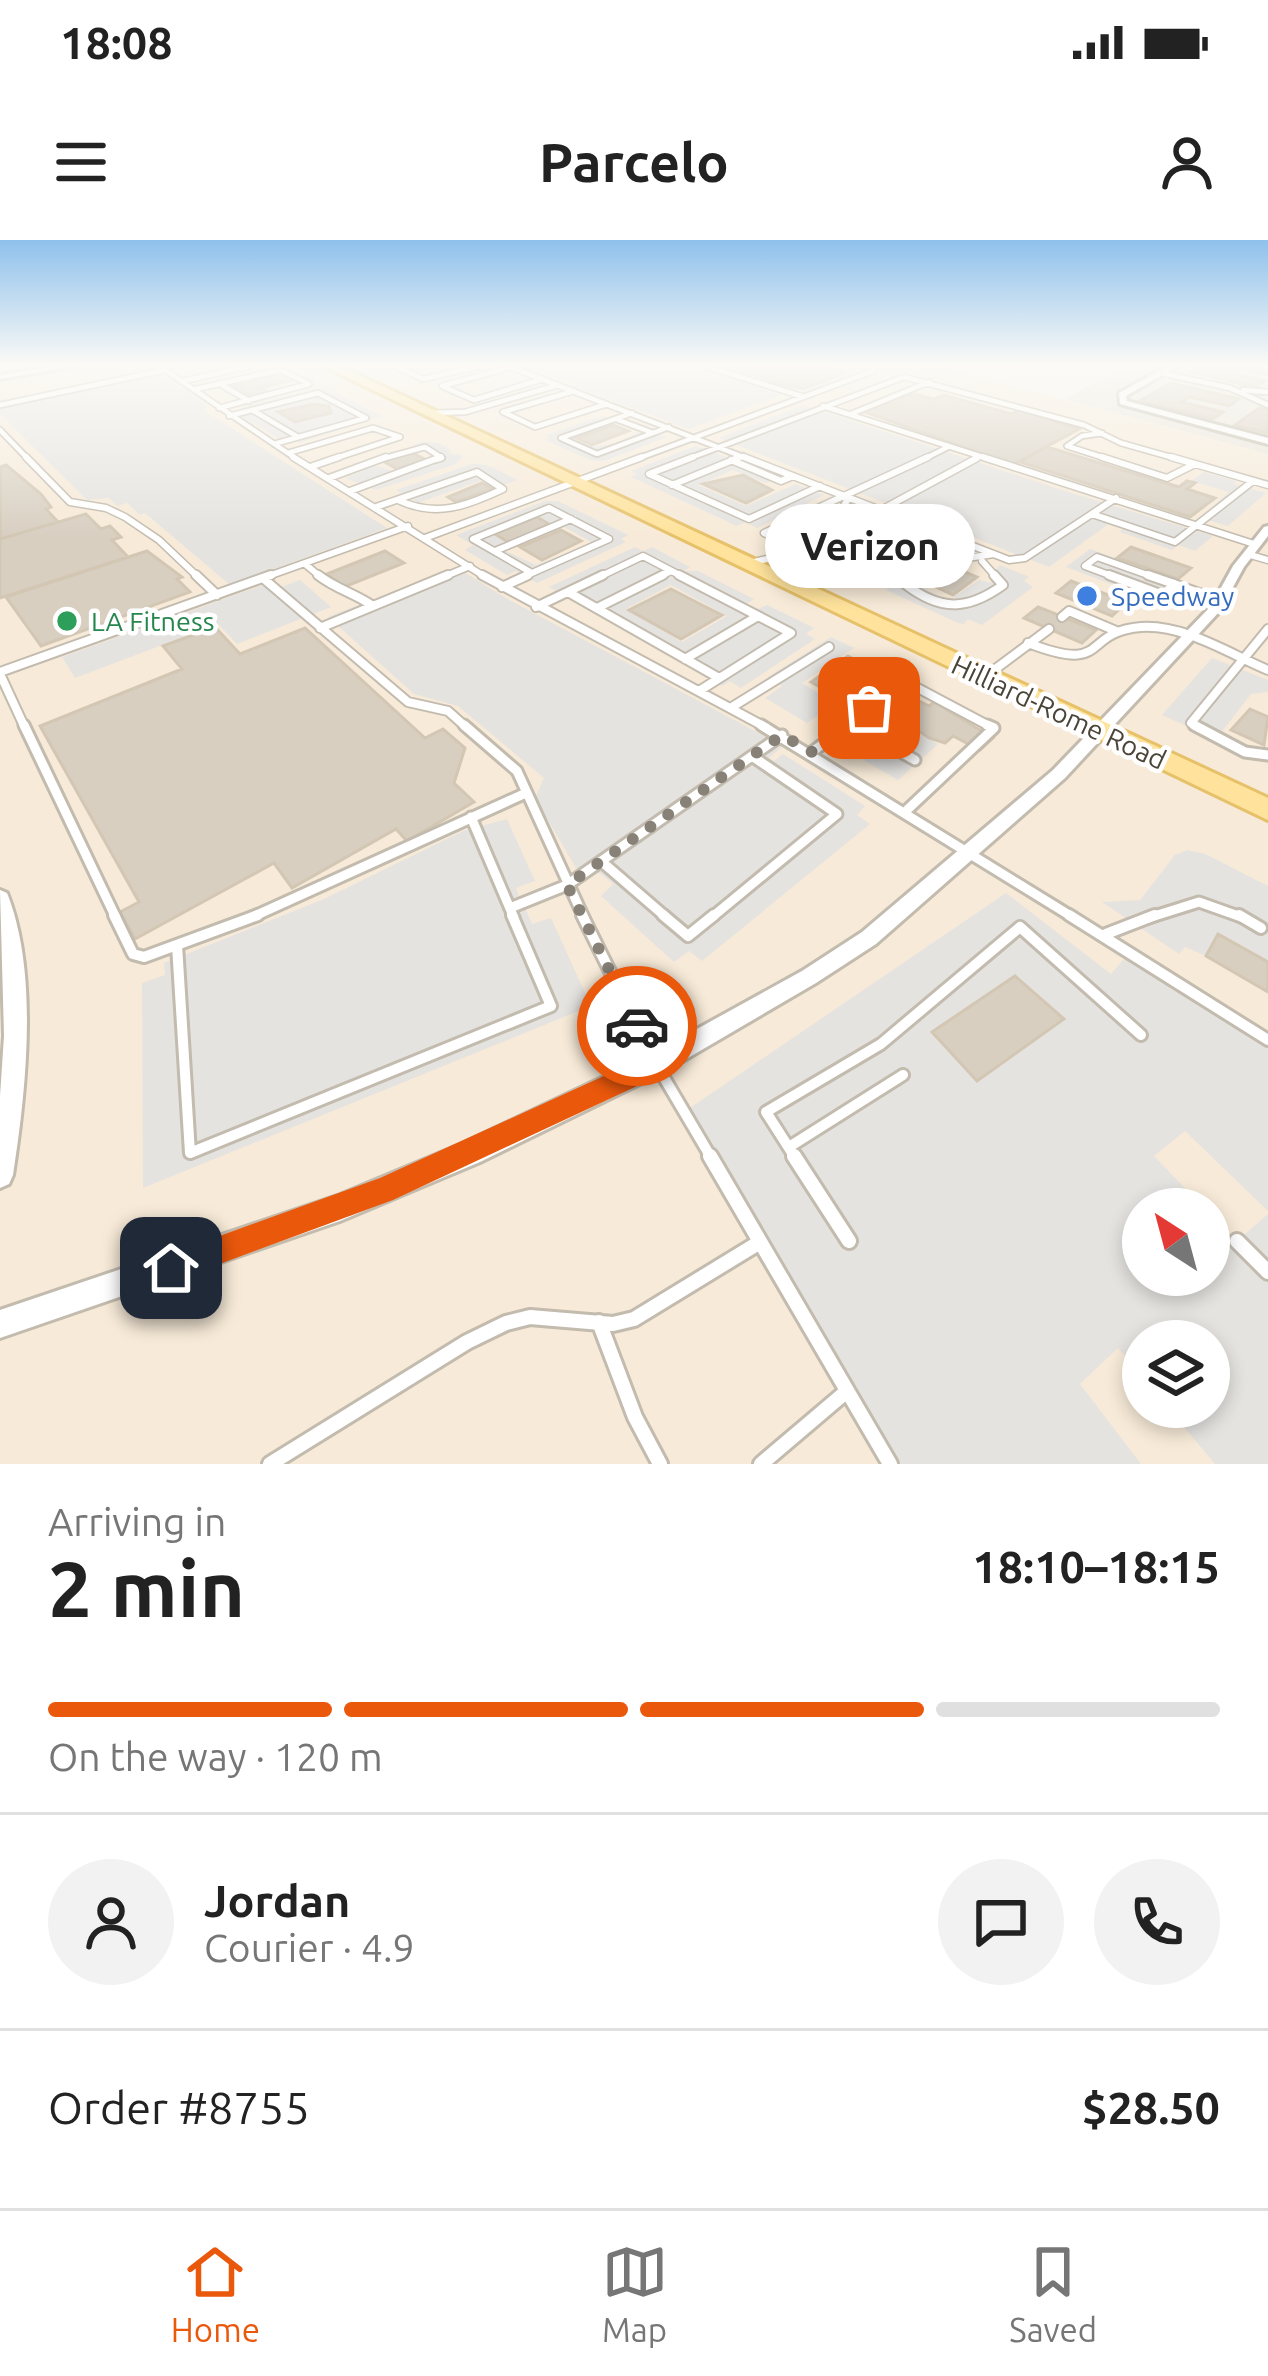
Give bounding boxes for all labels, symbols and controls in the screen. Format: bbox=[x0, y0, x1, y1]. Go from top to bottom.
text: 18:08 bbox=[60, 17, 173, 68]
icon: menu bbox=[48, 129, 114, 195]
icon: person bbox=[1154, 129, 1220, 195]
text: Parcelo bbox=[539, 132, 729, 192]
callout: Verizon bbox=[764, 504, 974, 588]
text: Verizon bbox=[800, 524, 940, 567]
place label: Speedway bbox=[1111, 581, 1234, 611]
marker: Speedway bbox=[1074, 583, 1100, 609]
place label: LA Fitness bbox=[91, 606, 214, 636]
marker: LA Fitness bbox=[54, 608, 80, 634]
street label: Hilliard-Rome Road bbox=[947, 649, 1171, 775]
pin bbox=[818, 657, 920, 759]
icon: bag bbox=[836, 675, 902, 741]
courier bbox=[577, 966, 697, 1086]
icon: car bbox=[604, 993, 670, 1059]
north arrow bbox=[1122, 1188, 1230, 1296]
map controls bbox=[1122, 1188, 1230, 1428]
pin bbox=[120, 1217, 222, 1319]
icon: home bbox=[138, 1235, 204, 1301]
button: layers bbox=[1122, 1320, 1230, 1428]
text: Arriving in bbox=[48, 1500, 226, 1543]
text: 18:10–18:15 bbox=[972, 1541, 1220, 1592]
text: 2 min bbox=[48, 1544, 245, 1632]
text: On the way · 120 m bbox=[48, 1735, 383, 1778]
button: person bbox=[48, 1859, 174, 1985]
button: chat bbox=[938, 1859, 1064, 1985]
button: phone bbox=[1094, 1859, 1220, 1985]
text: Jordan bbox=[204, 1875, 350, 1926]
text: Courier · 4.9 bbox=[204, 1926, 415, 1969]
text: Order #8755 bbox=[48, 2082, 310, 2133]
text: $28.50 bbox=[1082, 2082, 1220, 2133]
tab: Home bbox=[171, 2239, 260, 2348]
tab: Map bbox=[602, 2239, 668, 2348]
tab: Saved bbox=[1009, 2239, 1097, 2348]

